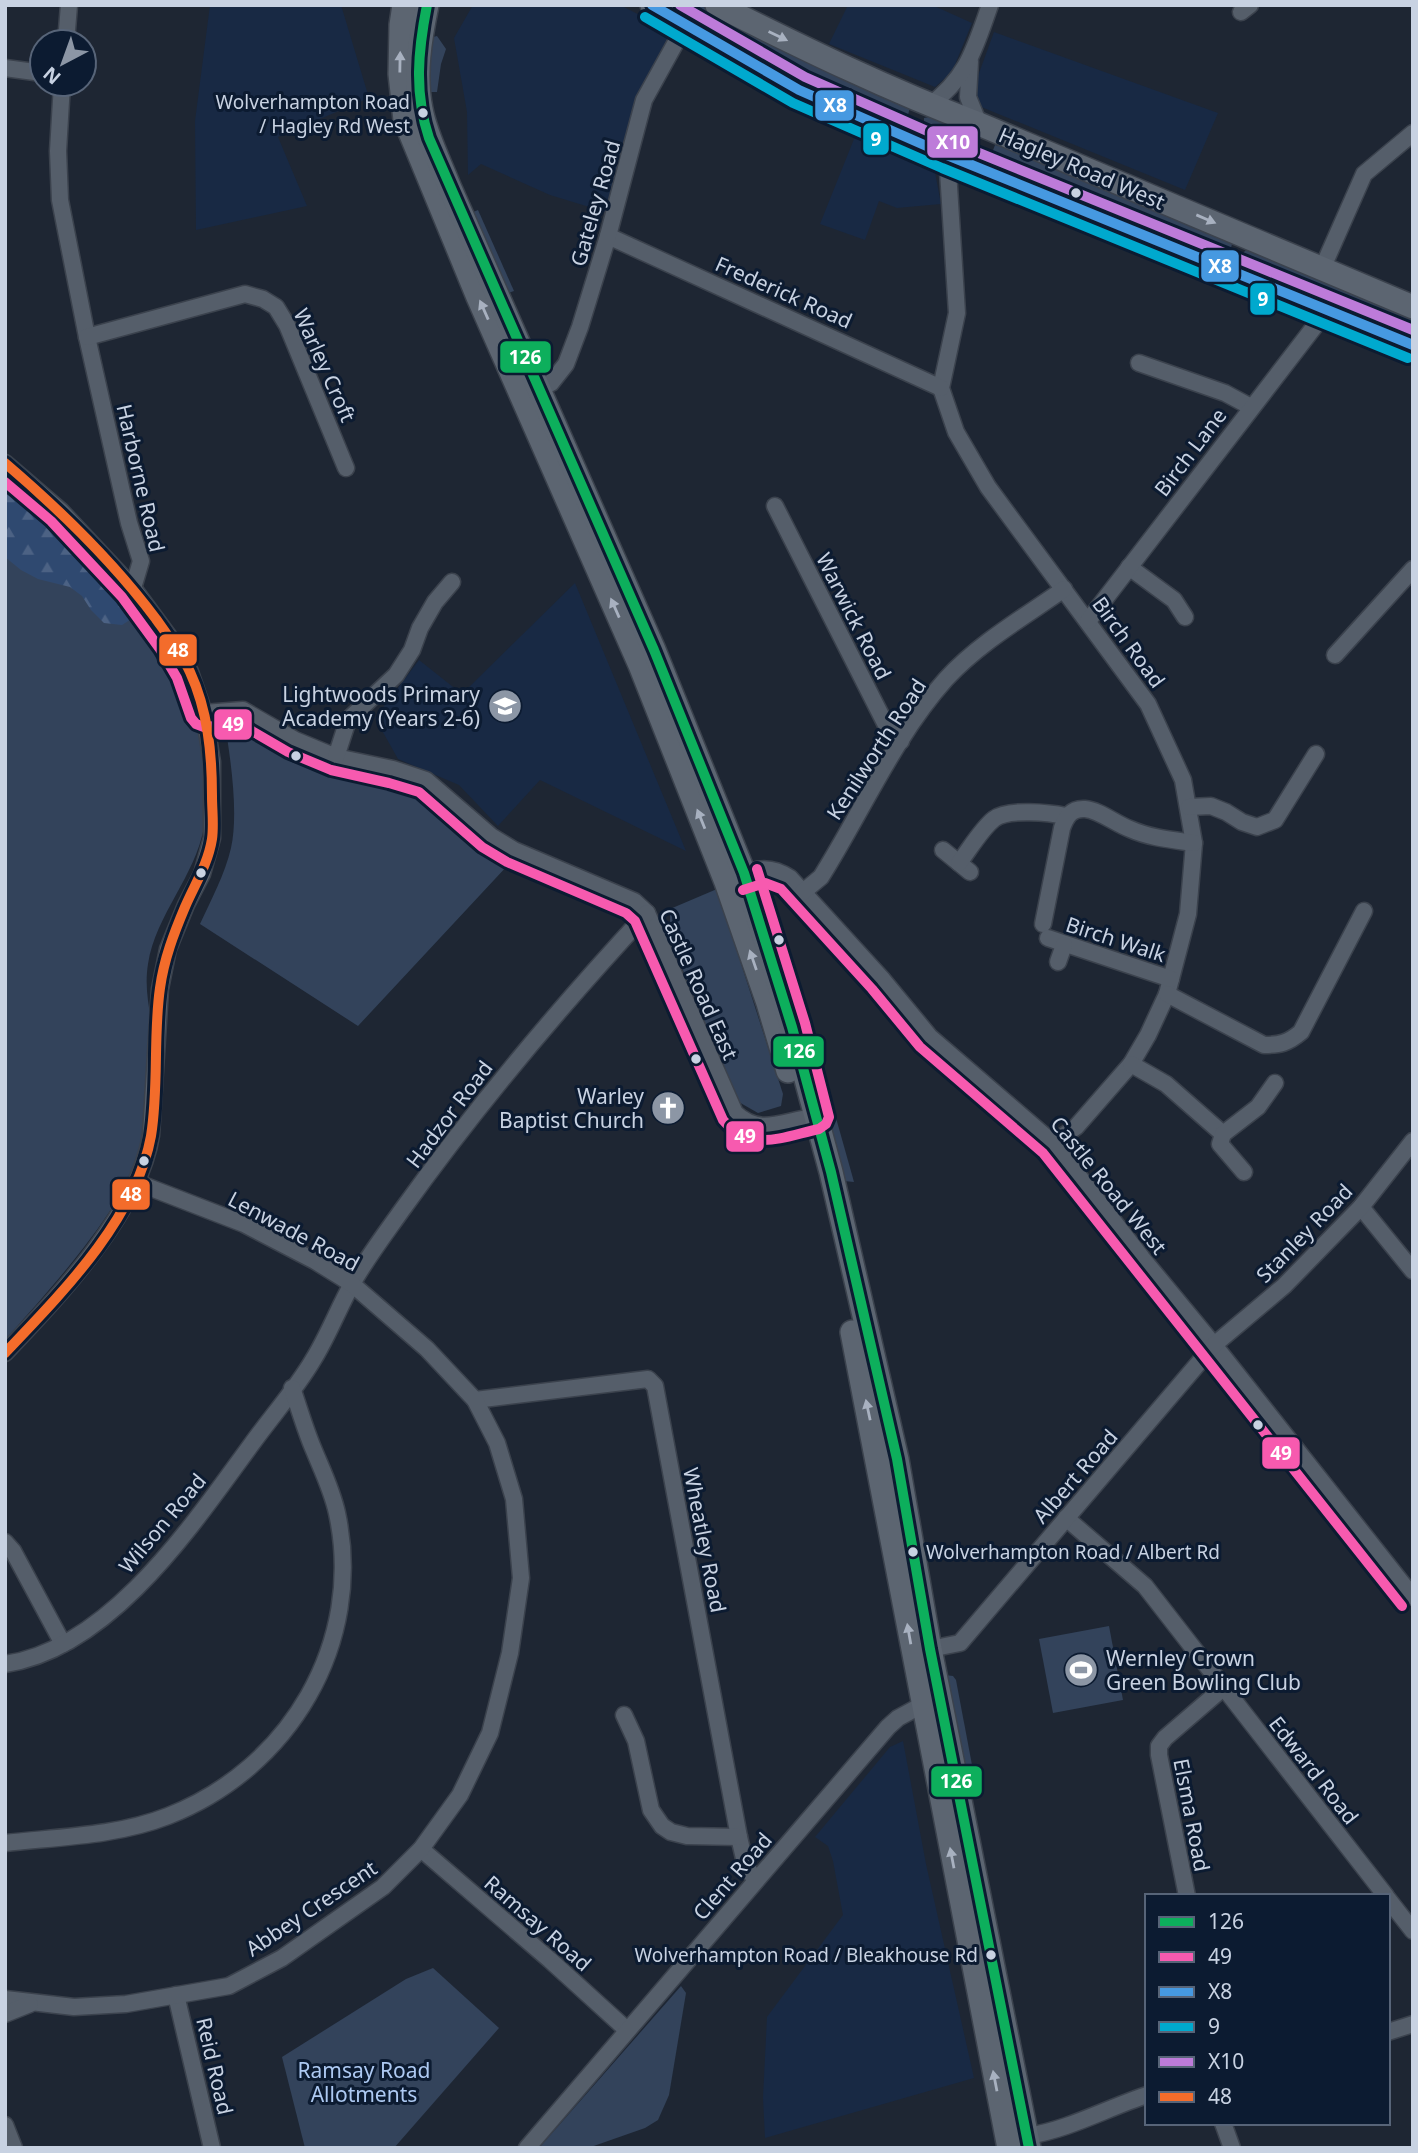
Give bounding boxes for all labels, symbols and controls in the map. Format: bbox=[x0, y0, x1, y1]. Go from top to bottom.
north arrow bbox=[28, 28, 98, 98]
one-way arrow bbox=[768, 30, 788, 41]
one-way arrow bbox=[394, 50, 406, 72]
text: N bbox=[37, 61, 66, 91]
place label: Wolverhampton Road / Hagley Rd West bbox=[216, 89, 410, 139]
line badge: X8 bbox=[814, 89, 855, 122]
text: X8 bbox=[823, 92, 847, 118]
marker: Wolverhampton Road / Hagley Rd West bbox=[416, 106, 430, 120]
street label: Hagley Road West bbox=[995, 120, 1170, 216]
line badge: 9 bbox=[862, 122, 890, 156]
line badge: X10 bbox=[926, 125, 979, 159]
text: 9 bbox=[871, 126, 882, 152]
text: X10 bbox=[936, 129, 970, 155]
street label: Gateley Road bbox=[564, 137, 626, 269]
unlabelled marker bbox=[1069, 186, 1083, 200]
one-way arrow bbox=[1195, 214, 1216, 225]
street label: Frederick Road bbox=[711, 249, 857, 335]
line badge: X8 bbox=[1200, 249, 1240, 283]
text: X8 bbox=[1208, 253, 1232, 279]
line badge: 9 bbox=[1249, 282, 1276, 316]
text: 9 bbox=[1258, 286, 1269, 312]
one-way arrow bbox=[478, 300, 490, 320]
street label: Warley Croft bbox=[287, 304, 363, 427]
line badge: 126 bbox=[499, 340, 552, 374]
text: 126 bbox=[509, 344, 541, 370]
street label: Harborne Road bbox=[110, 401, 172, 555]
street label: Birch Lane bbox=[1148, 402, 1232, 502]
street label: Warwick Road bbox=[810, 548, 898, 684]
street label: Birch Road bbox=[1086, 591, 1172, 693]
one-way arrow bbox=[609, 598, 621, 618]
line badge: 48 bbox=[158, 633, 198, 667]
text: 48 bbox=[167, 637, 189, 663]
street label: Kenilworth Road bbox=[820, 673, 932, 825]
place label: Lightwoods Primary Academy (Years 2-6) bbox=[282, 680, 480, 732]
school or university icon: Lightwoods Primary Academy (Years 2-6) bbox=[486, 687, 524, 725]
line badge: 49 bbox=[213, 708, 253, 741]
text: 49 bbox=[222, 711, 244, 737]
unlabelled marker bbox=[289, 749, 303, 763]
one-way arrow bbox=[695, 808, 706, 829]
unlabelled marker bbox=[194, 866, 208, 880]
street label: Castle Road East bbox=[653, 904, 745, 1064]
street label: Birch Walk bbox=[1063, 910, 1170, 969]
unlabelled marker bbox=[772, 933, 786, 947]
one-way arrow bbox=[747, 950, 758, 971]
line badge: 126 bbox=[772, 1035, 825, 1068]
text: 126 bbox=[783, 1038, 815, 1064]
unlabelled marker bbox=[689, 1052, 703, 1066]
street label: Hadzor Road bbox=[399, 1055, 499, 1173]
place label: Warley Baptist Church bbox=[499, 1082, 644, 1134]
church icon: Warley Baptist Church bbox=[649, 1089, 687, 1127]
street label: Castle Road West bbox=[1045, 1110, 1174, 1260]
line badge: 49 bbox=[725, 1120, 765, 1153]
text: 49 bbox=[734, 1123, 756, 1149]
unlabelled marker bbox=[137, 1154, 151, 1168]
street label: Stanley Road bbox=[1250, 1177, 1358, 1289]
line badge: 48 bbox=[111, 1178, 151, 1211]
text: 48 bbox=[120, 1181, 142, 1207]
street label: Lenwade Road bbox=[224, 1185, 364, 1277]
one-way arrow bbox=[862, 1399, 873, 1421]
unlabelled marker bbox=[1251, 1418, 1265, 1432]
street label: Albert Road bbox=[1026, 1423, 1124, 1529]
line badge: 49 bbox=[1261, 1436, 1301, 1470]
text: 49 bbox=[1270, 1440, 1292, 1466]
street label: Wheatley Road bbox=[677, 1465, 733, 1615]
street label: Wilson Road bbox=[112, 1467, 212, 1579]
place label: Wolverhampton Road / Albert Rd bbox=[926, 1539, 1220, 1565]
marker: Wolverhampton Road / Albert Rd bbox=[906, 1545, 920, 1559]
one-way arrow bbox=[903, 1623, 914, 1645]
place label: Wernley Crown Green Bowling Club bbox=[1106, 1644, 1301, 1696]
sports icon: Wernley Crown Green Bowling Club bbox=[1062, 1651, 1100, 1689]
street label: Edward Road bbox=[1263, 1710, 1365, 1830]
street label: Elsma Road bbox=[1167, 1756, 1217, 1874]
line badge: 126 bbox=[930, 1765, 983, 1798]
text: 126 bbox=[940, 1768, 972, 1794]
street label: Clent Road bbox=[686, 1826, 778, 1926]
one-way arrow bbox=[946, 1846, 957, 1868]
street label: Abbey Crescent bbox=[240, 1853, 382, 1962]
street label: Ramsay Road bbox=[479, 1869, 597, 1977]
legend bbox=[1145, 1894, 1390, 2125]
text: 126 bbox=[1208, 1907, 1244, 1935]
place label: Wolverhampton Road / Bleakhouse Rd bbox=[635, 1942, 978, 1968]
text: 49 bbox=[1208, 1942, 1232, 1970]
marker: Wolverhampton Road / Bleakhouse Rd bbox=[984, 1948, 998, 1962]
text: X8 bbox=[1208, 1977, 1232, 2005]
text: 9 bbox=[1208, 2012, 1220, 2040]
street label: Reid Road bbox=[190, 2015, 240, 2117]
text: X10 bbox=[1208, 2047, 1244, 2075]
park label: Ramsay Road Allotments bbox=[298, 2056, 430, 2108]
one-way arrow bbox=[990, 2070, 1001, 2092]
text: 48 bbox=[1208, 2082, 1232, 2110]

